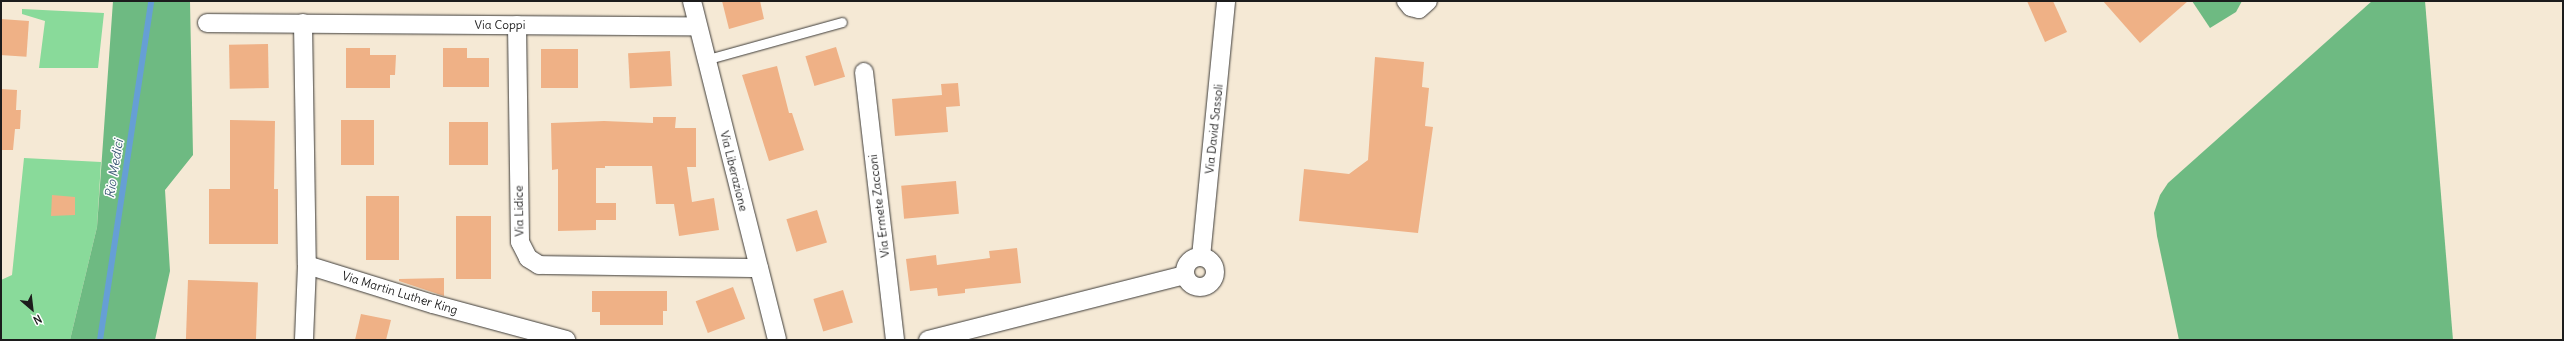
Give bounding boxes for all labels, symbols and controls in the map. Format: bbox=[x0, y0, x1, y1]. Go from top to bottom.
street label: Via Coppi bbox=[475, 18, 525, 32]
street label: Via David Sassoli bbox=[1202, 83, 1226, 175]
street label: Via Liberazione bbox=[717, 129, 751, 213]
water label: Rio Medici bbox=[103, 139, 127, 199]
street label: Via Ermete Zacconi bbox=[866, 154, 892, 258]
street label: Via Lidice bbox=[511, 185, 527, 237]
street label: Via Martin Luther King bbox=[340, 269, 460, 317]
north arrow bbox=[12, 289, 52, 329]
text: N bbox=[31, 312, 44, 328]

